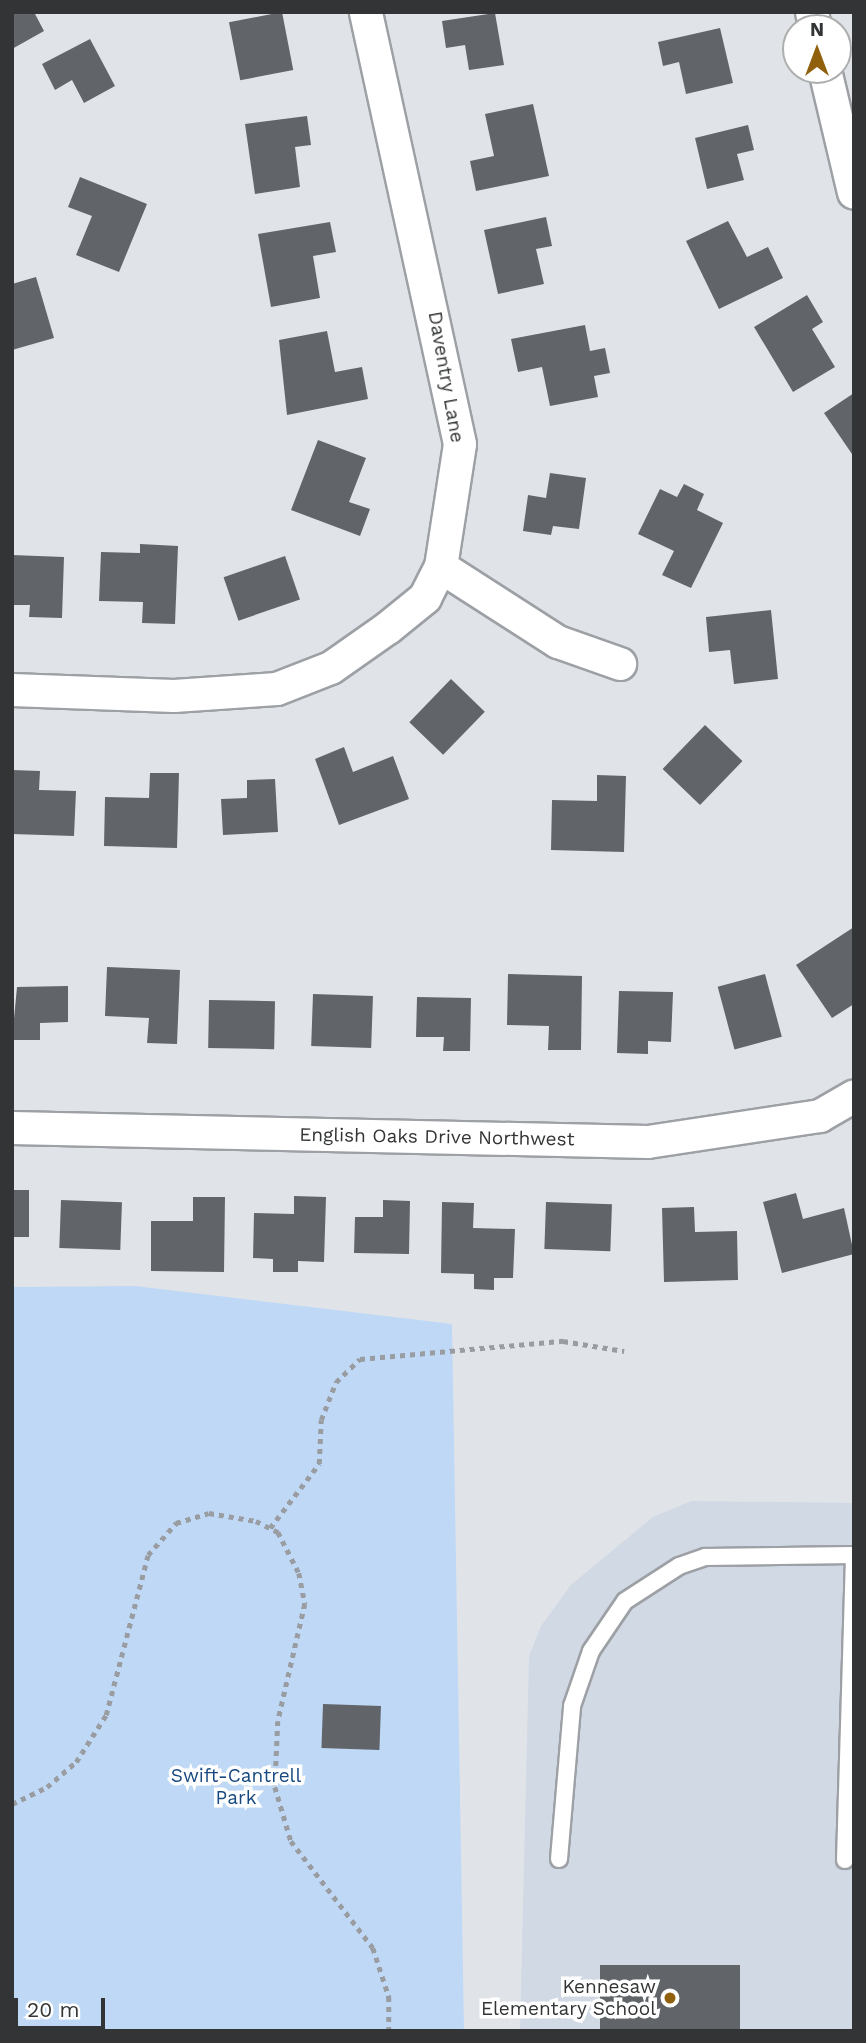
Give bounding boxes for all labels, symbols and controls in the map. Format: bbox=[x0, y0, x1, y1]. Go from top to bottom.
north arrow bbox=[782, 14, 852, 84]
text: N bbox=[810, 18, 824, 41]
street label: Daventry Lane bbox=[423, 309, 469, 445]
street label: English Oaks Drive Northwest bbox=[299, 1123, 575, 1151]
park label: Swift-Cantrell Park bbox=[171, 1765, 301, 1809]
place label: Kennesaw Elementary School bbox=[480, 1976, 656, 2020]
scale bar bbox=[18, 1983, 108, 2027]
marker: Kennesaw Elementary School bbox=[662, 1990, 678, 2006]
text: 20 m bbox=[27, 1997, 79, 2022]

